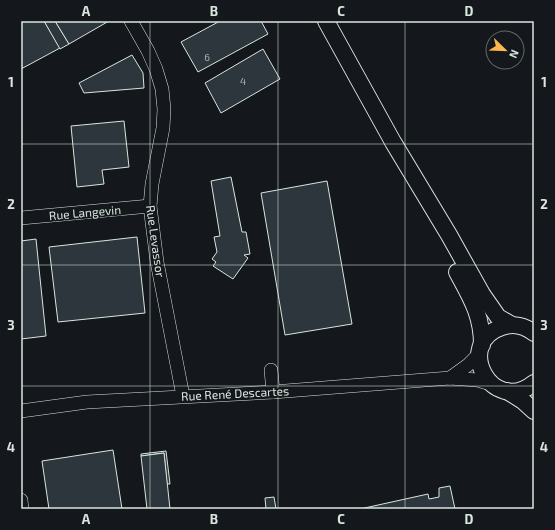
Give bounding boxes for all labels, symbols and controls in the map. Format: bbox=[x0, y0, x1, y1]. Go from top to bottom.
text: A bbox=[82, 3, 91, 19]
text: B bbox=[210, 3, 218, 19]
text: C bbox=[337, 3, 345, 19]
text: D bbox=[465, 3, 474, 19]
north arrow bbox=[485, 30, 525, 70]
text: N bbox=[507, 48, 522, 60]
house number: 6 bbox=[204, 51, 210, 63]
text: 1 bbox=[8, 74, 14, 90]
text: 1 bbox=[541, 74, 547, 90]
house number: 4 bbox=[240, 75, 246, 87]
text: 2 bbox=[7, 196, 15, 212]
text: 2 bbox=[540, 196, 548, 212]
street label: Rue Langevin bbox=[48, 202, 122, 222]
street label: Rue Levassor bbox=[144, 204, 168, 278]
text: 3 bbox=[7, 317, 15, 333]
text: 3 bbox=[540, 317, 548, 333]
street label: Rue René Descartes bbox=[181, 383, 289, 403]
text: 4 bbox=[7, 439, 15, 455]
text: 4 bbox=[540, 439, 548, 455]
text: A bbox=[82, 511, 91, 527]
text: B bbox=[210, 511, 218, 527]
text: C bbox=[337, 511, 345, 527]
text: D bbox=[465, 511, 474, 527]

